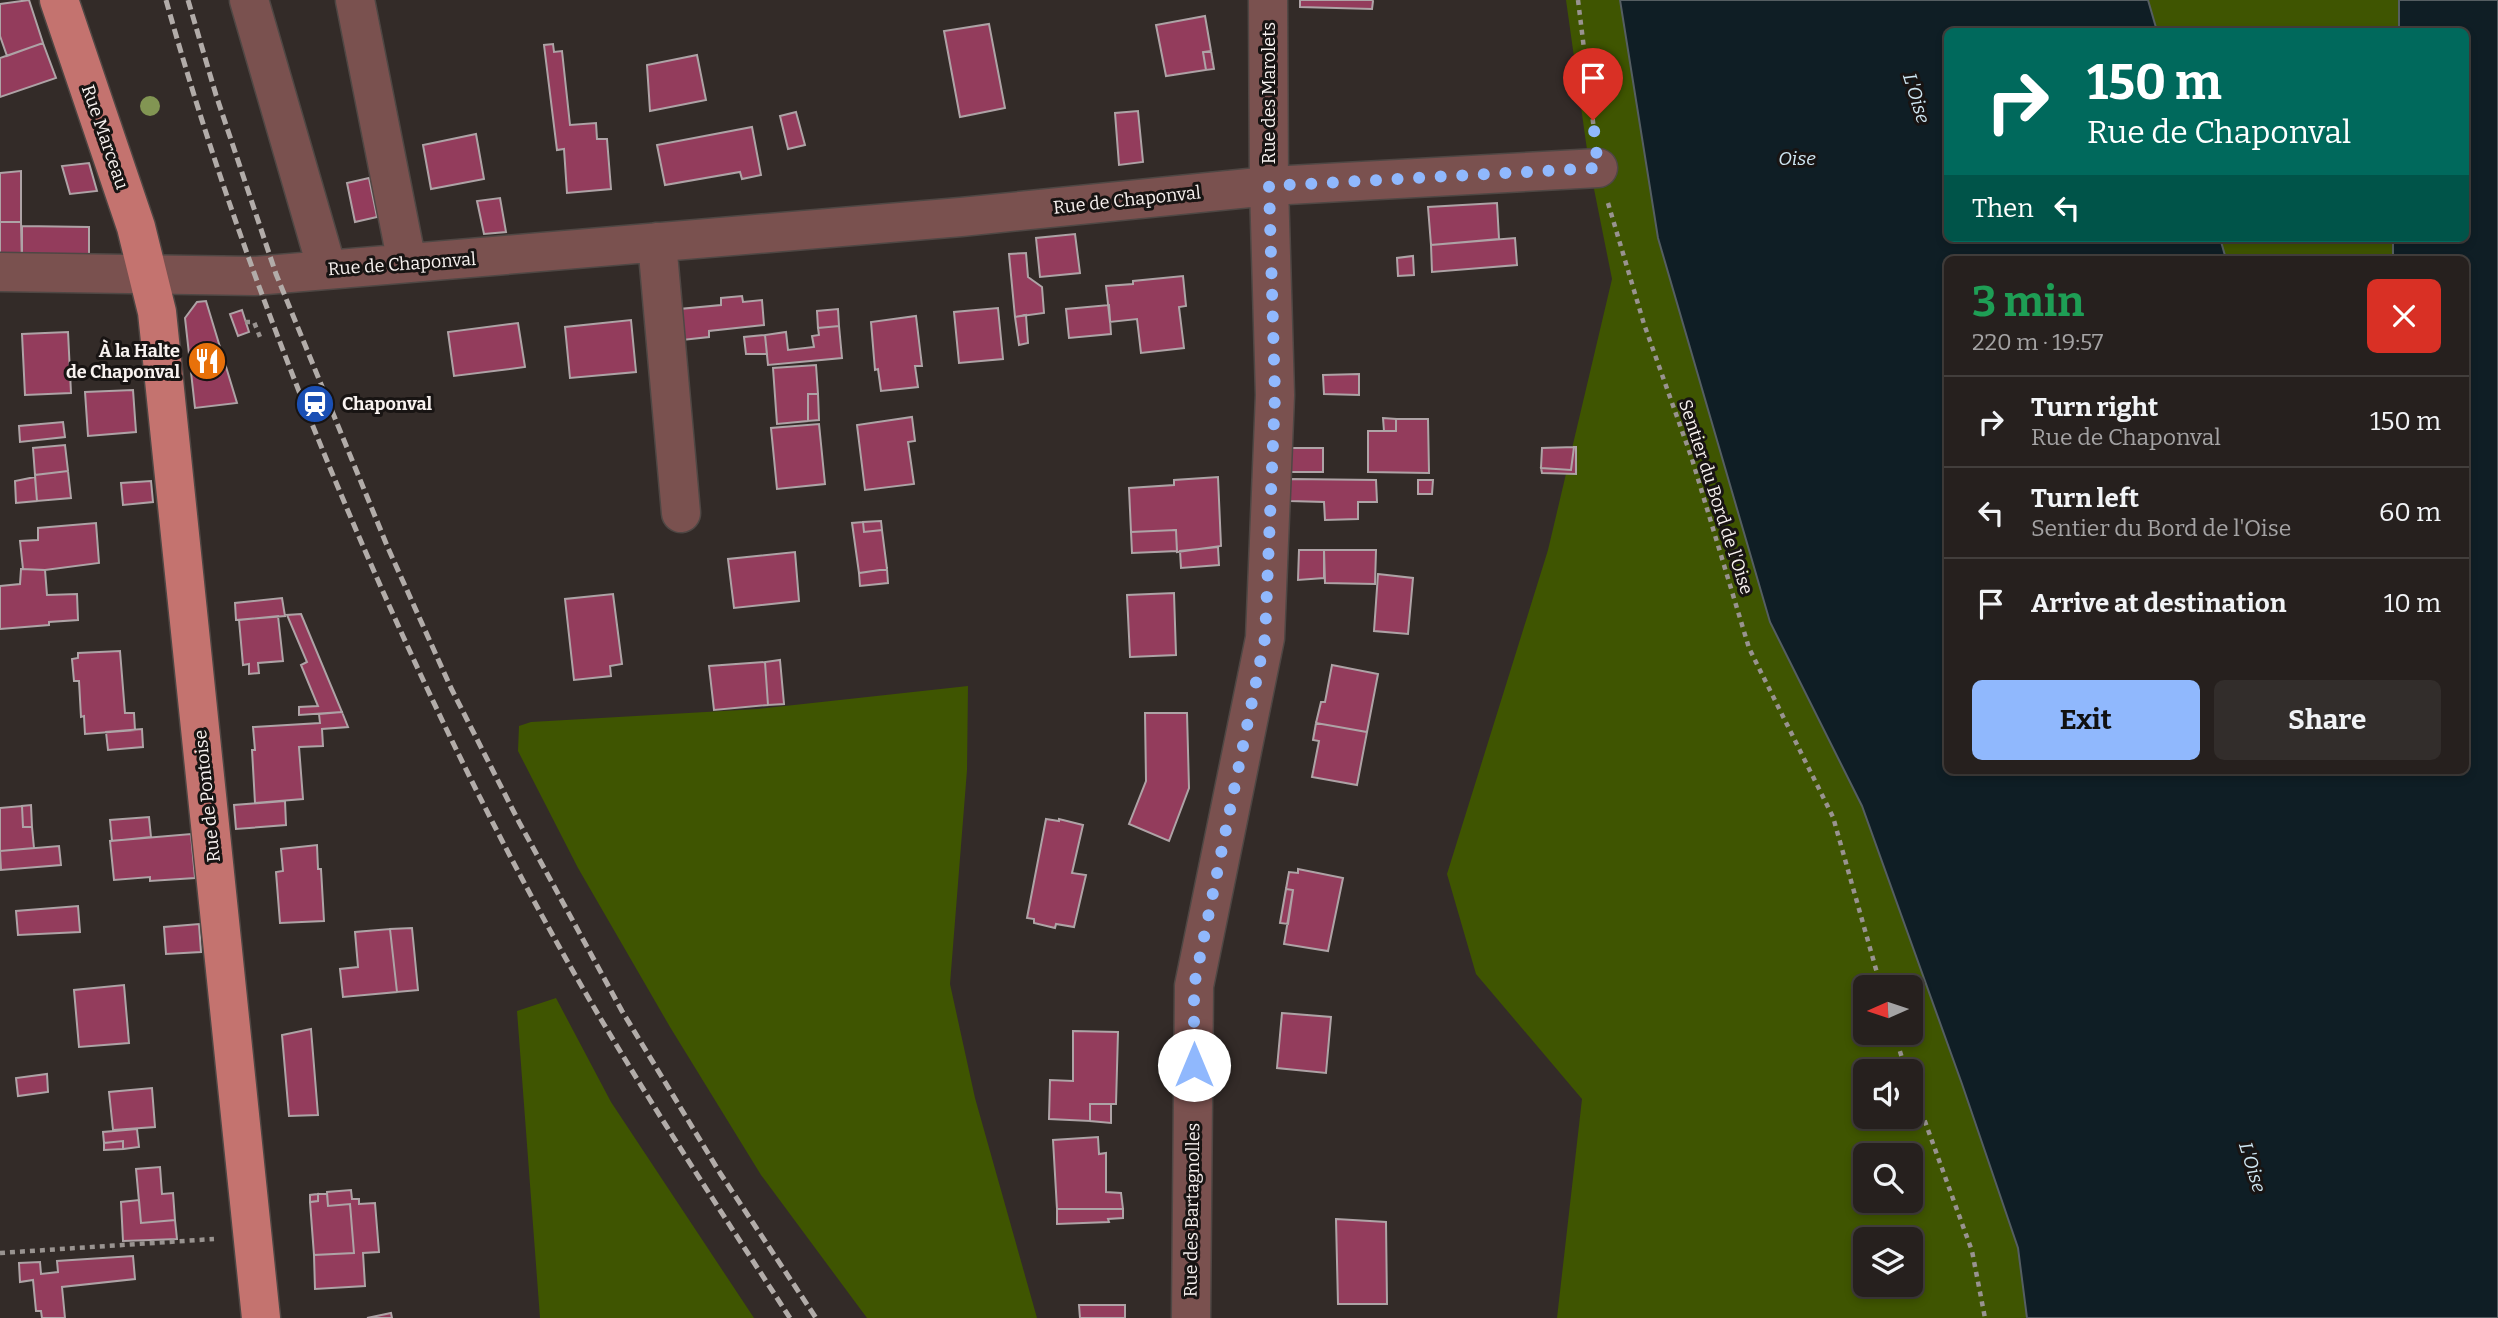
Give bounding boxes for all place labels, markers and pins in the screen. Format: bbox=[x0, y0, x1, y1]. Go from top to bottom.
pin bbox=[1563, 48, 1623, 120]
place label: À la Halte de Chaponval bbox=[66, 339, 180, 383]
restaurant icon: À la Halte de Chaponval bbox=[186, 340, 228, 382]
station icon: Chaponval bbox=[294, 383, 336, 425]
place label: Chaponval bbox=[342, 393, 433, 415]

